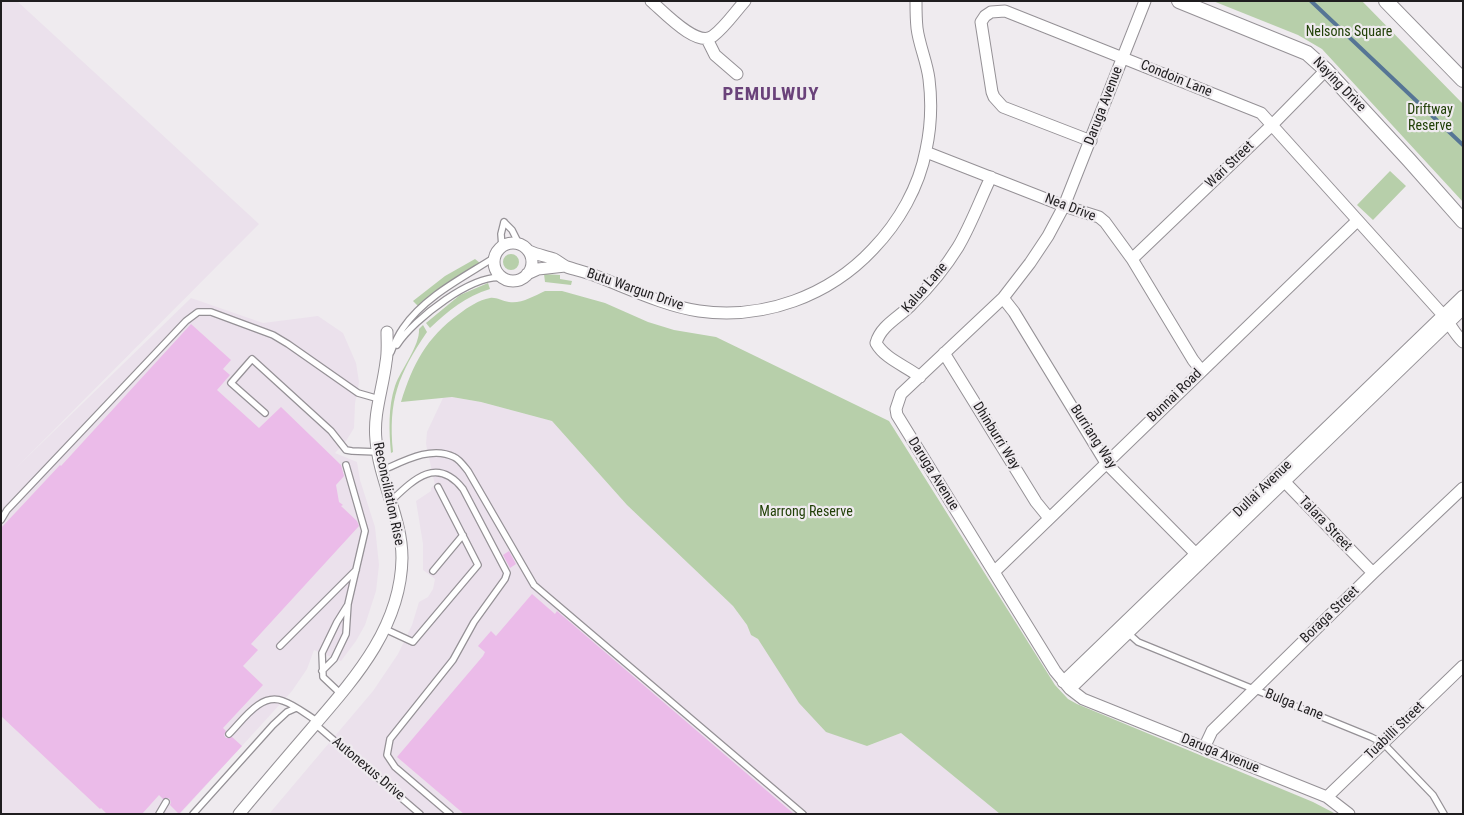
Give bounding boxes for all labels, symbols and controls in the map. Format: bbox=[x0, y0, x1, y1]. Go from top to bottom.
park label: Nelsons Square bbox=[1306, 24, 1392, 40]
street label: Naying Drive bbox=[1309, 54, 1369, 116]
street label: Condoin Lane bbox=[1138, 57, 1214, 101]
street label: Daruga Avenue bbox=[1081, 64, 1127, 148]
district label: PEMULWUY bbox=[722, 84, 820, 106]
park label: Driftway Reserve bbox=[1407, 102, 1453, 134]
street label: Wari Street bbox=[1202, 138, 1258, 192]
street label: Nea Drive bbox=[1042, 191, 1098, 225]
street label: Kalua Lane bbox=[899, 259, 951, 317]
street label: Butu Wargun Drive bbox=[584, 266, 686, 314]
street label: Bunnai Road bbox=[1144, 366, 1206, 426]
street label: Dhinburri Way bbox=[969, 399, 1023, 473]
street label: Burriang Way bbox=[1066, 402, 1120, 472]
street label: Daruga Avenue bbox=[904, 434, 962, 514]
street label: Reconciliation Rise bbox=[369, 441, 407, 547]
street label: Dullai Avenue bbox=[1230, 457, 1296, 521]
street label: Talara Street bbox=[1295, 493, 1355, 555]
park label: Marrong Reserve bbox=[759, 504, 853, 520]
street label: Boraga Street bbox=[1297, 583, 1363, 647]
street label: Bulga Lane bbox=[1263, 686, 1325, 724]
street label: Tuabilli Street bbox=[1362, 699, 1428, 763]
street label: Daruga Avenue bbox=[1178, 731, 1262, 777]
street label: Autonexus Drive bbox=[328, 734, 408, 804]

